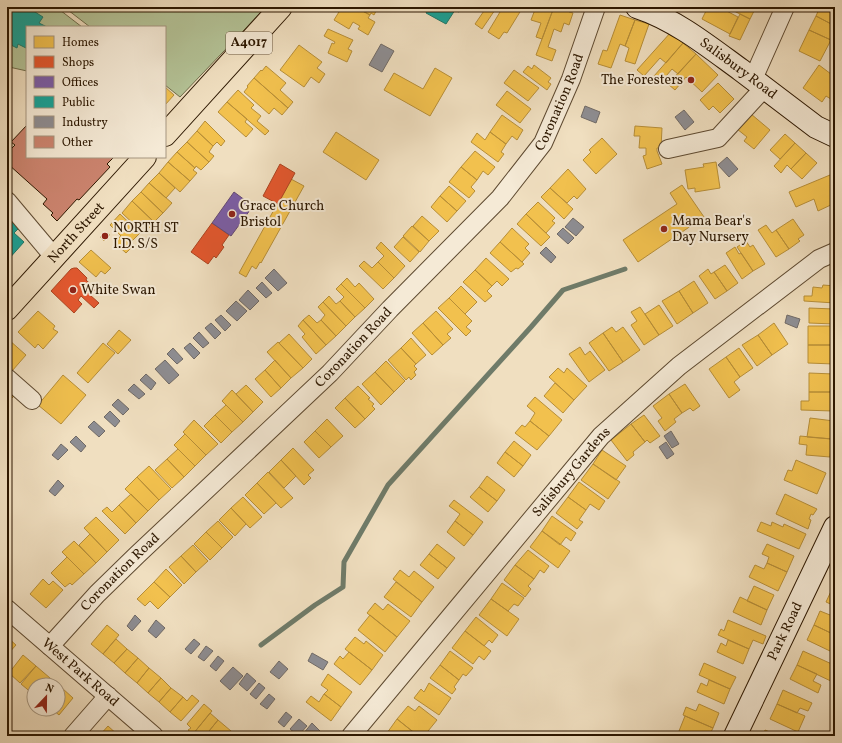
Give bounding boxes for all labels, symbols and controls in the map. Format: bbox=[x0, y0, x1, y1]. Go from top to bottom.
legend bbox=[26, 26, 166, 158]
road number: A4017 bbox=[226, 32, 272, 54]
street label: Salisbury Road bbox=[696, 33, 781, 104]
text: Homes bbox=[62, 35, 99, 51]
street label: Coronation Road bbox=[530, 51, 589, 155]
text: Shops bbox=[62, 55, 94, 71]
place label: The Foresters bbox=[601, 71, 683, 90]
text: Offices bbox=[62, 75, 98, 91]
marker: The Foresters bbox=[686, 75, 696, 85]
text: Public bbox=[62, 95, 95, 111]
text: Industry bbox=[62, 115, 108, 131]
text: Other bbox=[62, 135, 93, 151]
place label: Grace Church Bristol bbox=[240, 197, 324, 232]
street label: North Street bbox=[43, 198, 109, 267]
marker: Grace Church Bristol bbox=[227, 209, 237, 219]
place label: Mama Bear's Day Nursery bbox=[672, 212, 751, 247]
place label: NORTH ST I.D. S/S bbox=[113, 219, 179, 254]
marker: Mama Bear's Day Nursery bbox=[659, 224, 669, 234]
marker: NORTH ST I.D. S/S bbox=[100, 231, 110, 241]
place label: White Swan bbox=[81, 281, 156, 300]
marker: White Swan bbox=[68, 285, 78, 295]
street label: Coronation Road bbox=[311, 303, 396, 392]
street label: Salisbury Gardens bbox=[528, 422, 615, 521]
street label: Coronation Road bbox=[76, 529, 164, 615]
street label: Park Road bbox=[763, 599, 807, 664]
street label: West Park Road bbox=[38, 634, 123, 711]
north arrow bbox=[26, 677, 66, 717]
text: N bbox=[43, 681, 56, 698]

